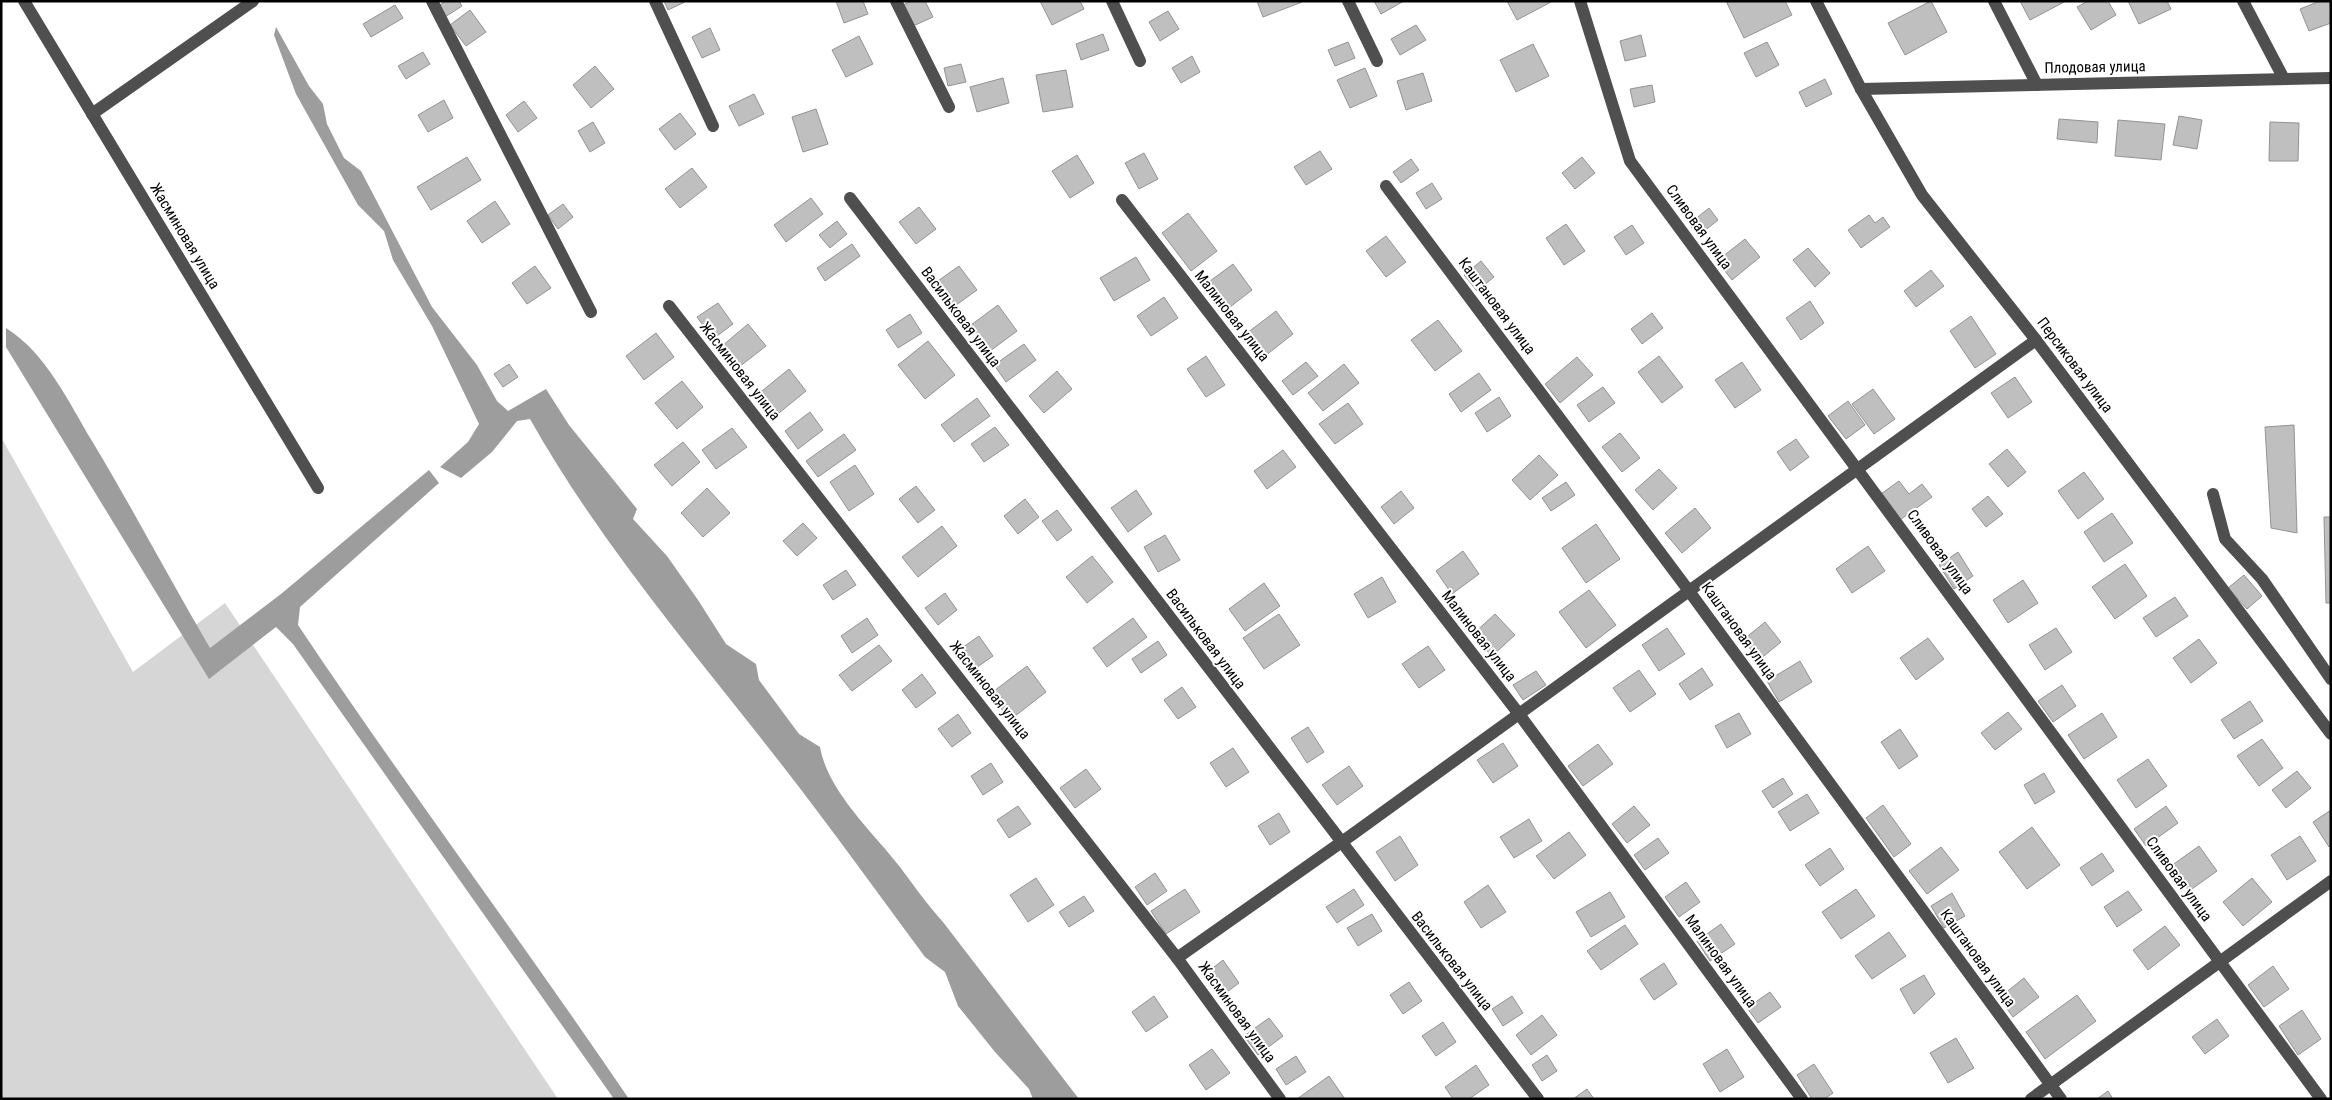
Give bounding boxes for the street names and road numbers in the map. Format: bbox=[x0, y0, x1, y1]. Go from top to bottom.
street label: Плодовая улица bbox=[2044, 57, 2146, 77]
street label: Жасминовая улица bbox=[146, 180, 224, 292]
street label: Сливовая улица bbox=[1662, 181, 1736, 273]
street label: Каштановая улица bbox=[1455, 254, 1539, 358]
street label: Васильковая улица bbox=[917, 263, 1005, 371]
street label: Малиновая улица bbox=[1191, 267, 1273, 365]
street label: Персиковая улица bbox=[2033, 314, 2117, 416]
street label: Жасминовая улица bbox=[696, 318, 784, 424]
street label: Сливовая улица bbox=[1903, 506, 1977, 598]
street label: Каштановая улица bbox=[1697, 579, 1781, 683]
street label: Васильковая улица bbox=[1162, 585, 1250, 693]
street label: Малиновая улица bbox=[1438, 587, 1520, 685]
street label: Жасминовая улица bbox=[946, 637, 1034, 743]
street label: Сливовая улица bbox=[2142, 833, 2216, 925]
street label: Каштановая улица bbox=[1936, 906, 2020, 1010]
street label: Васильковая улица bbox=[1408, 908, 1496, 1014]
street label: Малиновая улица bbox=[1681, 911, 1761, 1011]
street label: Жасминовая улица bbox=[1194, 958, 1280, 1066]

